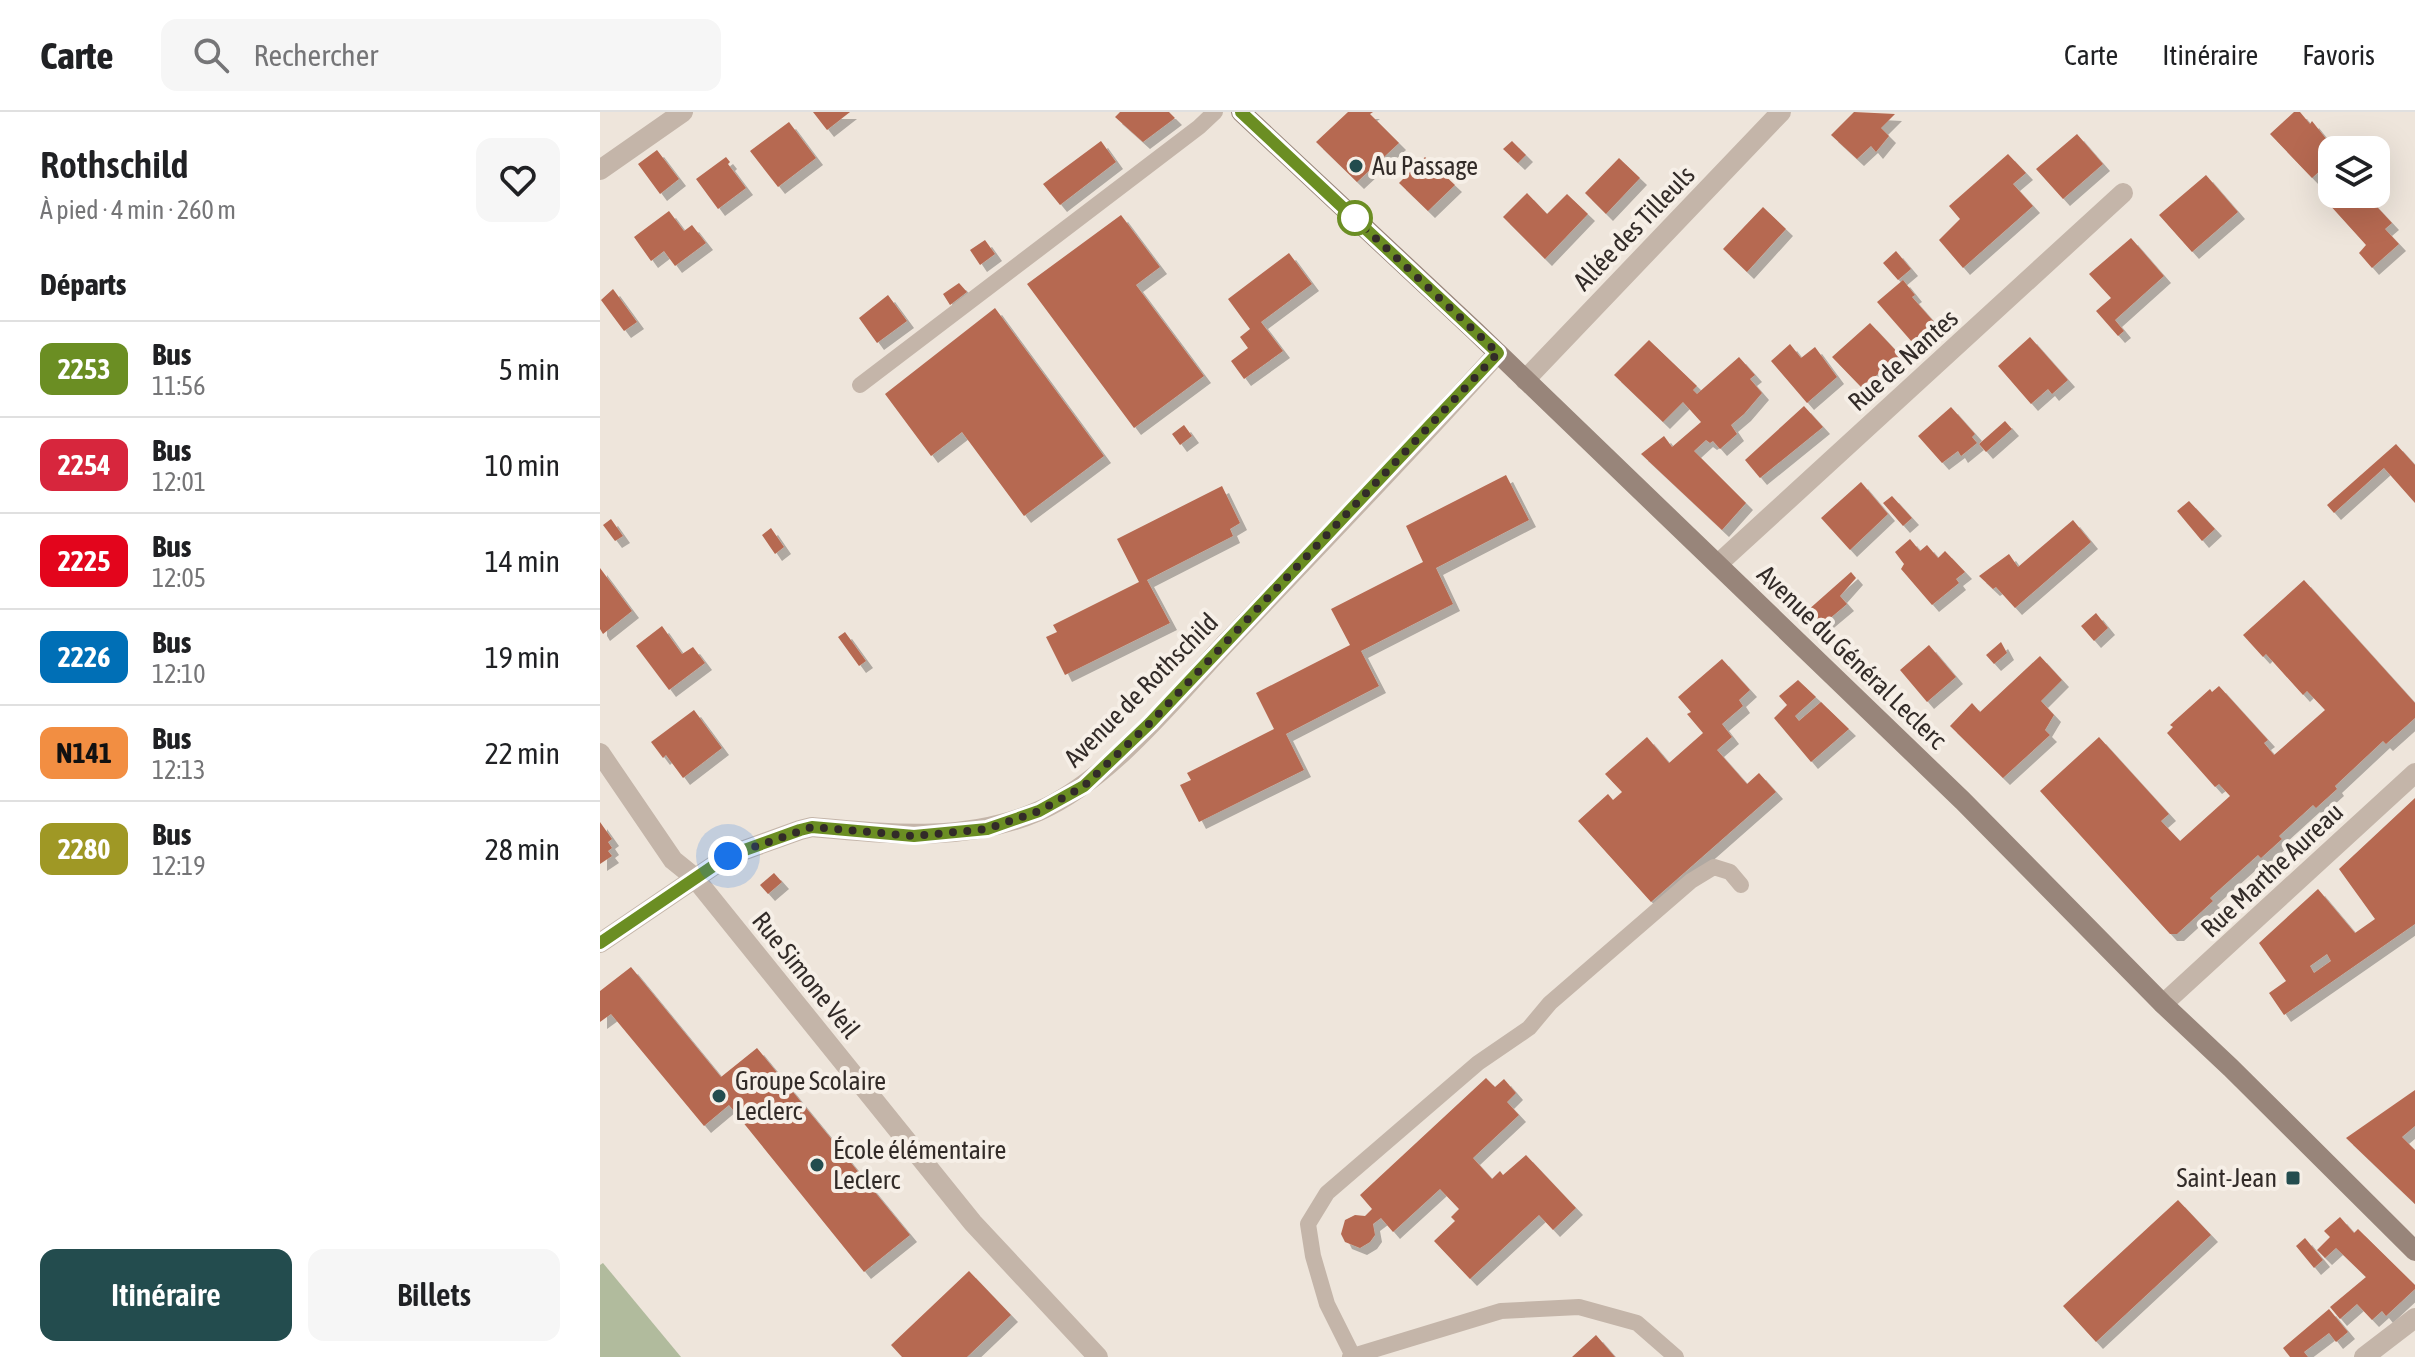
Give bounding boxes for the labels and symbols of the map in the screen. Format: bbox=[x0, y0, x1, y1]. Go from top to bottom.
place label: Au Passage bbox=[1372, 151, 1478, 181]
marker: Au Passage bbox=[1347, 157, 1365, 175]
street label: Allée des Tilleuls bbox=[1567, 160, 1701, 296]
unlabelled marker bbox=[1338, 201, 1372, 235]
street label: Rue de Nantes bbox=[1842, 303, 1964, 417]
street label: Avenue du Général Leclerc bbox=[1751, 559, 1953, 755]
street label: Avenue de Rothschild bbox=[1058, 607, 1224, 773]
street label: Rue Marthe Aureau bbox=[2195, 797, 2349, 943]
your location bbox=[708, 836, 748, 876]
street label: Rue Simone Veil bbox=[746, 906, 866, 1044]
place label: Groupe Scolaire Leclerc bbox=[735, 1066, 886, 1126]
marker: Groupe Scolaire Leclerc bbox=[710, 1087, 728, 1105]
place label: École élémentaire Leclerc bbox=[833, 1135, 1006, 1195]
marker: École élémentaire Leclerc bbox=[808, 1156, 826, 1174]
place label: Saint-Jean bbox=[2177, 1163, 2277, 1193]
marker: Saint-Jean bbox=[2284, 1169, 2302, 1187]

